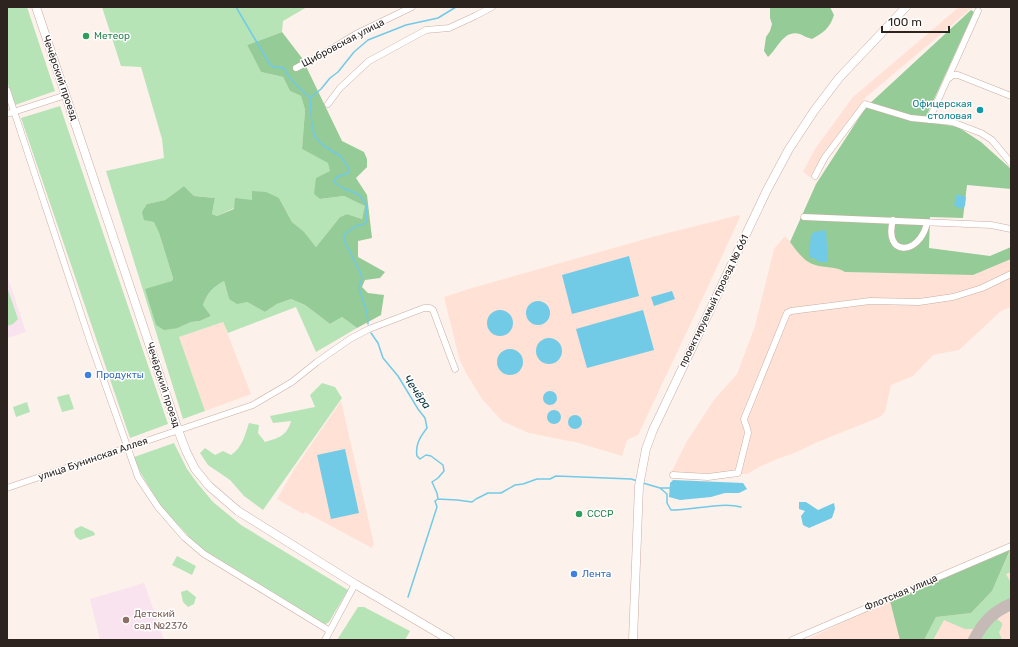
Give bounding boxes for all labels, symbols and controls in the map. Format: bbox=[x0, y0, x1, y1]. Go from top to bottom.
scale bar bbox=[882, 8, 949, 34]
text: 100 m bbox=[888, 15, 922, 29]
street label: Щибровская улица bbox=[300, 16, 386, 70]
place label: Метеор bbox=[94, 30, 130, 42]
marker: Метеор bbox=[81, 31, 91, 41]
street label: Чечёрский проезд bbox=[40, 34, 80, 122]
place label: Офицерская столовая bbox=[912, 98, 972, 122]
marker: Офицерская столовая bbox=[975, 105, 985, 115]
street label: проектируемый проезд № 661 bbox=[677, 233, 751, 369]
street label: Чечёрский проезд bbox=[144, 341, 182, 429]
place label: Продукты bbox=[96, 369, 144, 381]
marker: Продукты bbox=[83, 370, 93, 380]
water label: Чечёра bbox=[401, 372, 434, 412]
street label: улица Бунинская Аллея bbox=[37, 435, 149, 483]
place label: СССР bbox=[587, 508, 614, 520]
marker: СССР bbox=[574, 509, 584, 519]
place label: Лента bbox=[582, 568, 611, 580]
marker: Лента bbox=[569, 569, 579, 579]
street label: Флотская улица bbox=[863, 572, 939, 614]
place label: Детский сад №2376 bbox=[134, 608, 188, 632]
marker: Детский сад №2376 bbox=[121, 615, 131, 625]

